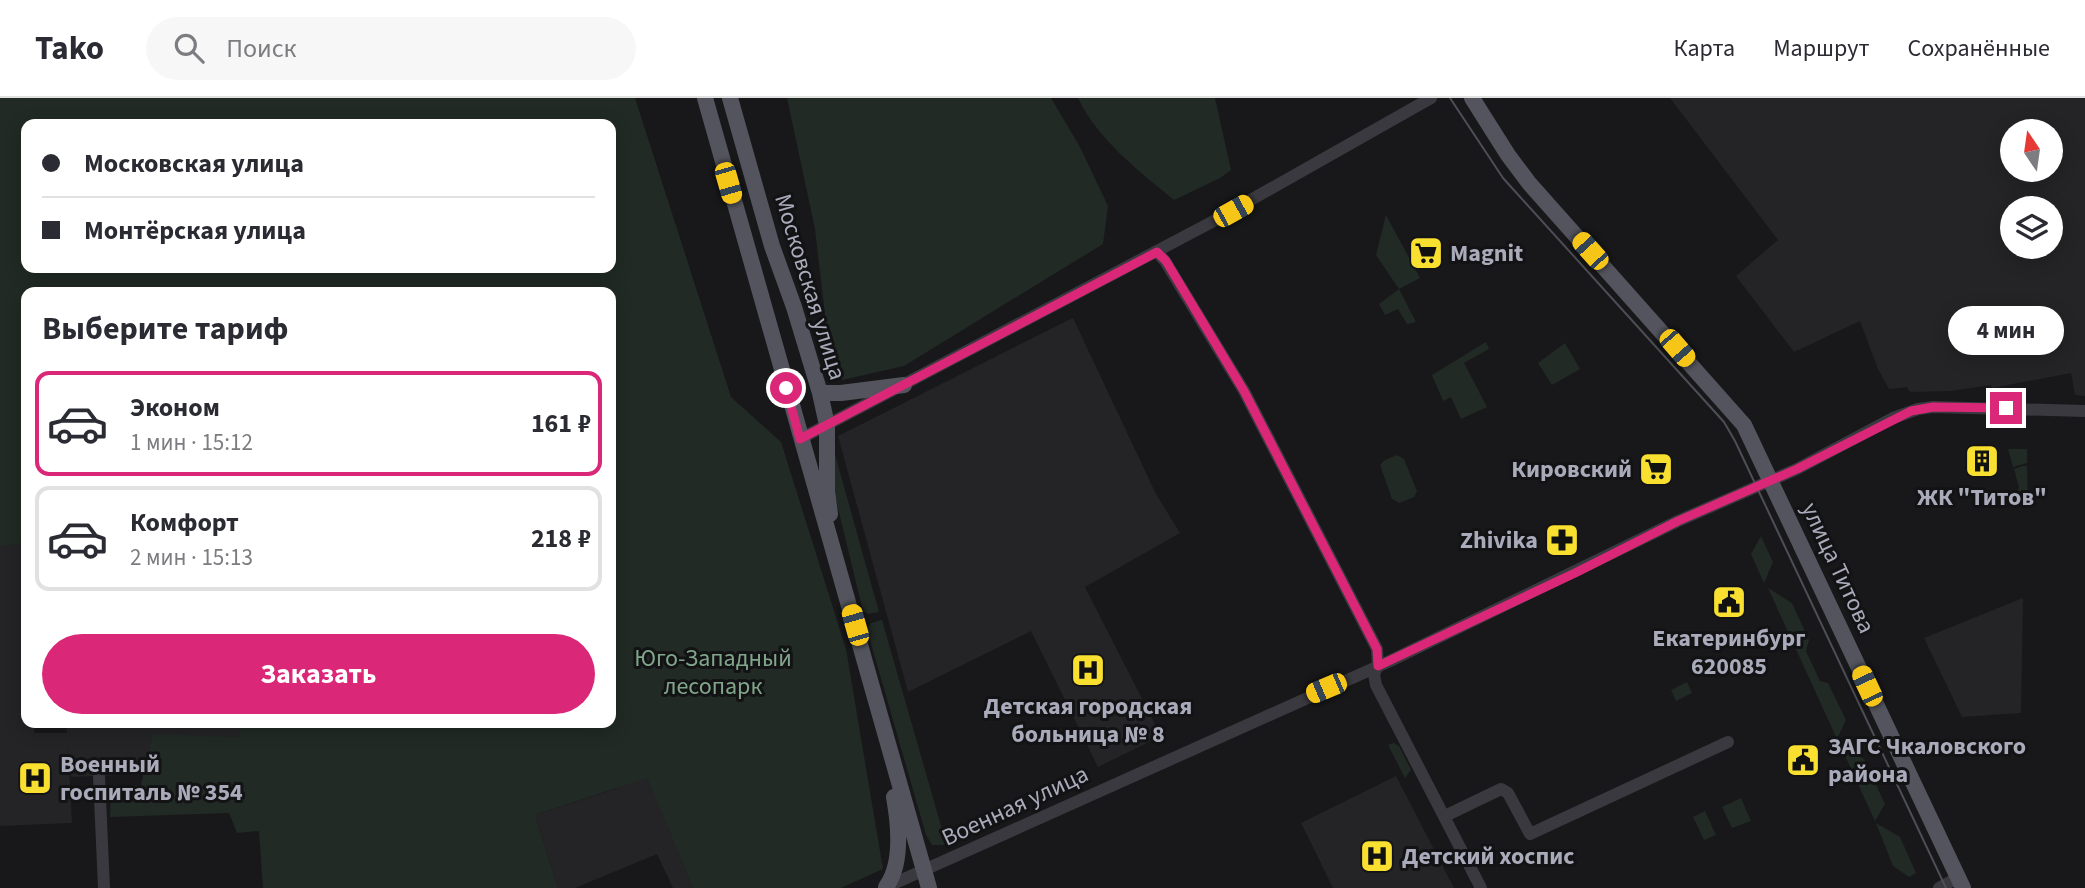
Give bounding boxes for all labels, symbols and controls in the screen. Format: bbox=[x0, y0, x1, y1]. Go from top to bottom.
search box bbox=[146, 17, 636, 80]
text: Tako bbox=[35, 25, 104, 72]
icon: search bbox=[170, 29, 208, 67]
text: Поиск bbox=[226, 30, 296, 67]
text: Карта bbox=[1674, 31, 1735, 66]
text: Маршрут bbox=[1773, 31, 1869, 66]
text: Сохранённые bbox=[1907, 31, 2050, 66]
north arrow bbox=[2000, 119, 2063, 182]
map controls bbox=[2000, 119, 2063, 259]
text: Московская улица bbox=[84, 145, 304, 182]
car bbox=[713, 160, 744, 206]
street label: Московская улица bbox=[765, 190, 855, 384]
car bbox=[1210, 192, 1257, 230]
button: layers bbox=[2000, 196, 2063, 259]
text: Монтёрская улица bbox=[84, 212, 306, 249]
car bbox=[1569, 228, 1612, 274]
supermarket icon: Magnit bbox=[1407, 234, 1445, 272]
place label: Magnit bbox=[1450, 236, 1523, 271]
text: Выберите тариф bbox=[42, 306, 289, 352]
callout: 4 мин bbox=[1948, 306, 2064, 356]
text: 4 мин bbox=[1977, 314, 2035, 347]
car bbox=[1656, 325, 1699, 371]
route start bbox=[770, 372, 802, 404]
text: Эконом bbox=[130, 389, 220, 426]
icon: car bbox=[46, 392, 109, 455]
route end bbox=[1990, 392, 2022, 424]
text: 161 ₽ bbox=[531, 405, 591, 442]
text: 1 мин · 15:12 bbox=[130, 426, 253, 459]
building icon: ЖК "Титов" bbox=[1963, 442, 2001, 480]
supermarket icon: Кировский bbox=[1637, 450, 1675, 488]
place label: Кировский bbox=[1511, 452, 1632, 487]
place label: ЖК "Титов" bbox=[1917, 480, 2047, 515]
street label: улица Титова bbox=[1792, 497, 1884, 639]
text: Комфорт bbox=[130, 504, 239, 541]
icon: car bbox=[46, 507, 109, 570]
text: 218 ₽ bbox=[531, 520, 591, 557]
pharmacy icon: Zhivika bbox=[1543, 521, 1581, 559]
place label: Zhivika bbox=[1460, 523, 1538, 558]
text: 2 мин · 15:13 bbox=[130, 541, 253, 574]
public building icon: Екатеринбург 620085 bbox=[1710, 583, 1748, 621]
car bbox=[840, 602, 871, 648]
place label: Екатеринбург 620085 bbox=[1652, 621, 1806, 684]
button: Заказать bbox=[42, 634, 595, 714]
park label: Юго-Западный лесопарк bbox=[634, 641, 792, 704]
hospital icon: Детская городская больница № 8 bbox=[1069, 651, 1107, 689]
car bbox=[1849, 663, 1886, 709]
car bbox=[1303, 670, 1350, 706]
place label: Детская городская больница № 8 bbox=[984, 689, 1192, 752]
place label: ЗАГС Чкаловского района bbox=[1828, 729, 2026, 792]
public building icon: ЗАГС Чкаловского района bbox=[1784, 741, 1822, 779]
place label: Военный госпиталь № 354 bbox=[60, 747, 243, 810]
street label: Военная улица bbox=[936, 757, 1094, 855]
hospital icon: Военный госпиталь № 354 bbox=[16, 759, 54, 797]
hospital icon: Детский хоспис bbox=[1358, 837, 1396, 875]
place label: Детский хоспис bbox=[1402, 839, 1574, 874]

